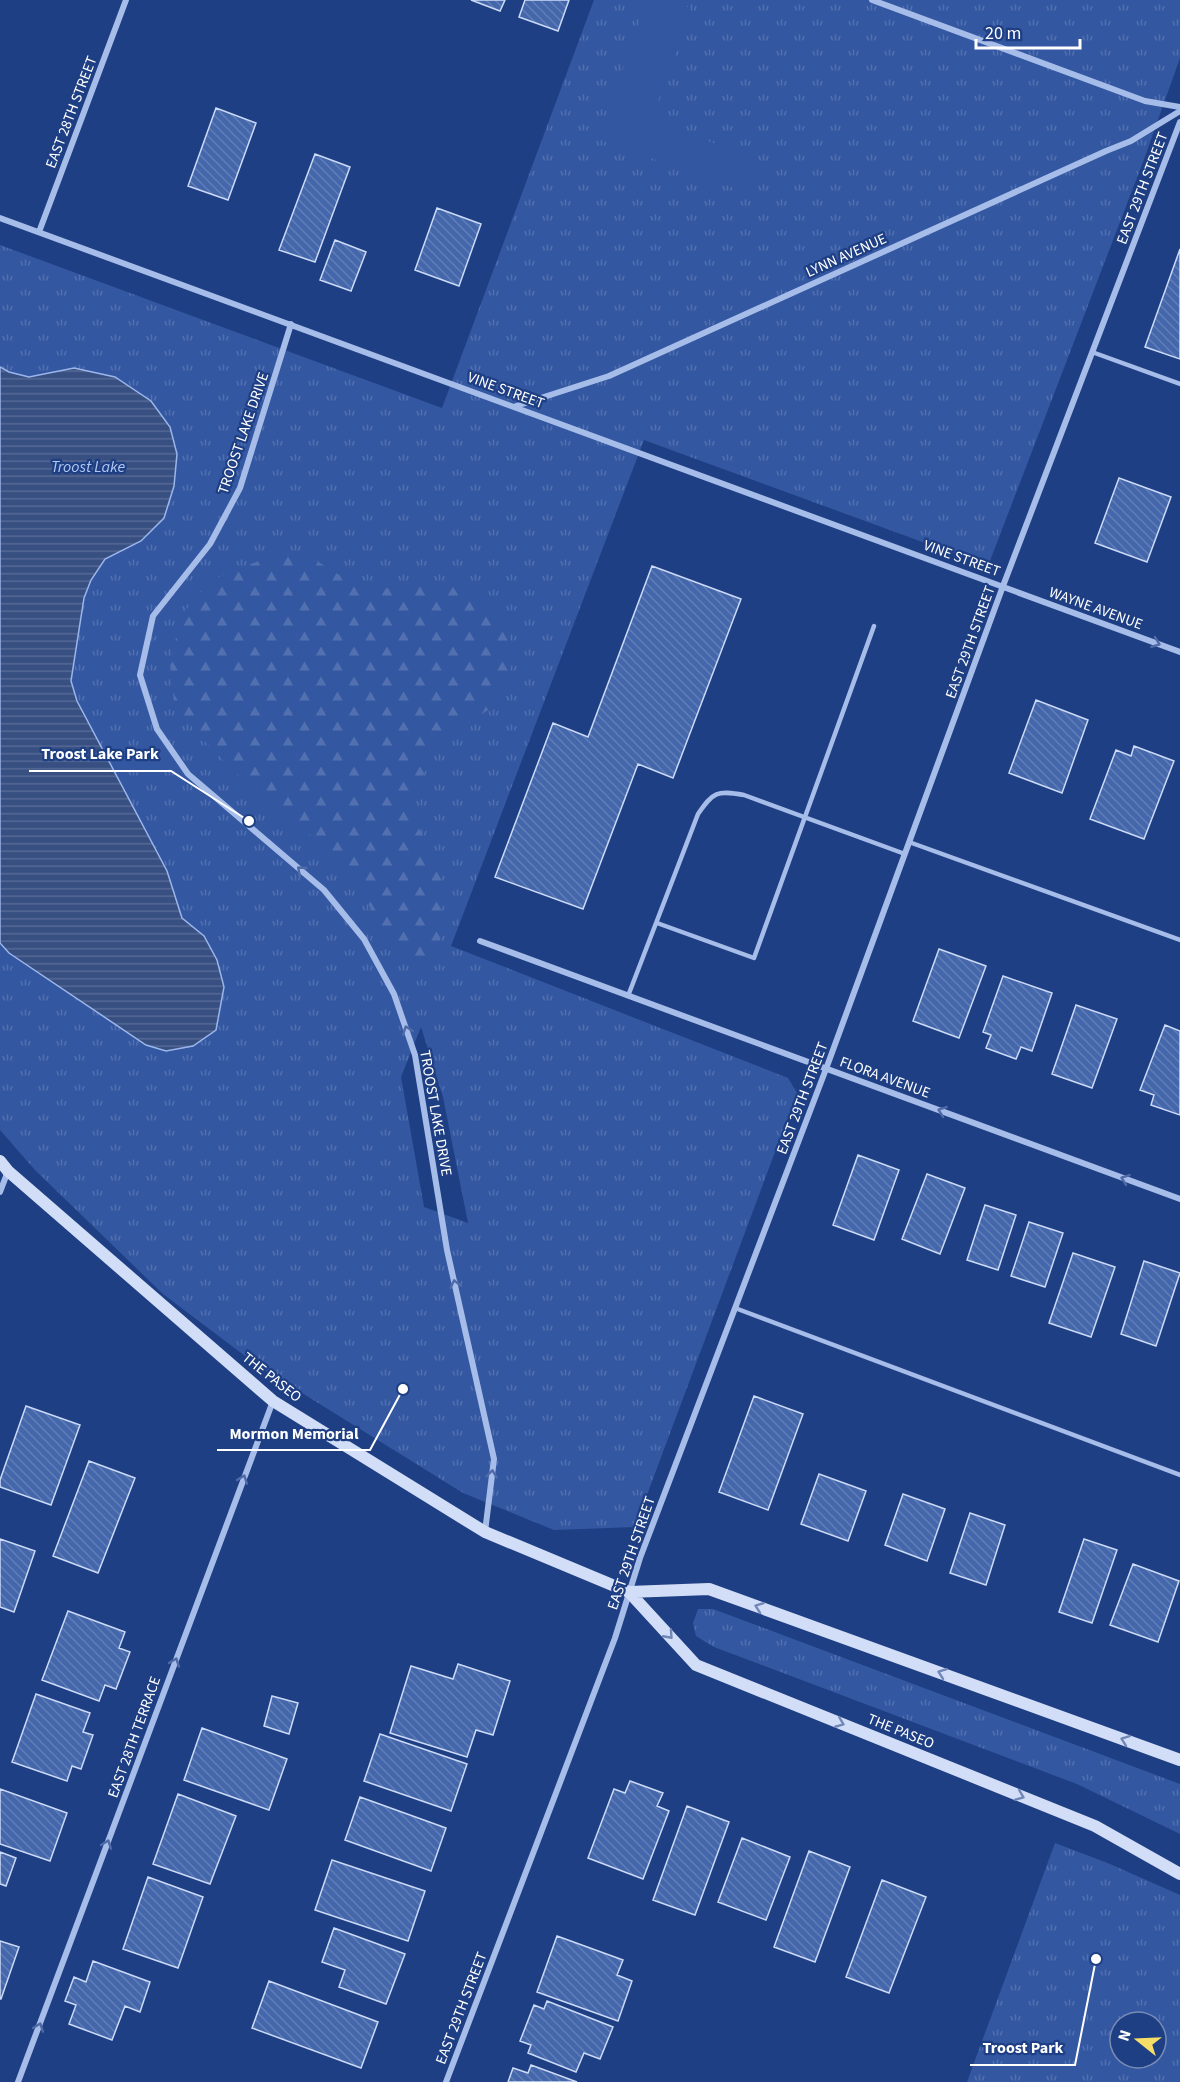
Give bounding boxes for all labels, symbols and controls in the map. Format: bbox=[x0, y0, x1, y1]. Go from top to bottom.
scale bar bbox=[976, 12, 1080, 50]
text: 20 m bbox=[985, 21, 1021, 46]
street label: EAST 28TH STREET bbox=[40, 53, 103, 171]
street label: EAST 29TH STREET bbox=[1111, 129, 1174, 247]
street label: LYNN AVENUE bbox=[802, 228, 890, 283]
street label: VINE STREET bbox=[464, 367, 547, 414]
street label: TROOST LAKE DRIVE bbox=[213, 369, 274, 497]
water label: Troost Lake bbox=[51, 456, 125, 478]
street label: VINE STREET bbox=[920, 535, 1003, 582]
street label: WAYNE AVENUE bbox=[1046, 582, 1146, 635]
street label: EAST 29TH STREET bbox=[940, 583, 1001, 702]
one-way arrow bbox=[1150, 636, 1161, 648]
callout: Troost Lake Park bbox=[29, 737, 171, 771]
text: Troost Lake Park bbox=[41, 743, 159, 765]
one-way arrow bbox=[297, 866, 308, 877]
one-way arrow bbox=[401, 1026, 414, 1036]
street label: EAST 29TH STREET bbox=[771, 1039, 834, 1157]
street label: TROOST LAKE DRIVE bbox=[414, 1048, 457, 1178]
street label: FLORA AVENUE bbox=[837, 1051, 933, 1104]
one-way arrow bbox=[937, 1106, 948, 1119]
one-way arrow bbox=[1120, 1173, 1131, 1186]
one-way arrow bbox=[449, 1279, 462, 1289]
street label: THE PASEO bbox=[237, 1347, 306, 1407]
callout: Mormon Memorial bbox=[217, 1416, 370, 1450]
text: Mormon Memorial bbox=[229, 1423, 359, 1445]
one-way arrow bbox=[486, 1470, 498, 1479]
one-way arrow bbox=[236, 1474, 248, 1485]
street label: EAST 29TH STREET bbox=[602, 1494, 661, 1613]
one-way arrow bbox=[754, 1601, 765, 1614]
one-way arrow bbox=[662, 1629, 673, 1639]
one-way arrow bbox=[168, 1657, 180, 1668]
one-way arrow bbox=[937, 1668, 948, 1681]
street label: EAST 28TH TERRACE bbox=[103, 1673, 166, 1801]
street label: THE PASEO bbox=[864, 1709, 937, 1754]
one-way arrow bbox=[833, 1716, 844, 1728]
one-way arrow bbox=[1120, 1735, 1131, 1748]
one-way arrow bbox=[1014, 1789, 1025, 1801]
one-way arrow bbox=[99, 1840, 112, 1850]
street label: EAST 29TH STREET bbox=[430, 1949, 493, 2067]
north arrow bbox=[1108, 2010, 1168, 2070]
one-way arrow bbox=[31, 2022, 44, 2033]
text: N bbox=[1113, 2027, 1137, 2044]
callout: Troost Park bbox=[970, 2031, 1075, 2065]
text: Troost Park bbox=[983, 2037, 1064, 2059]

